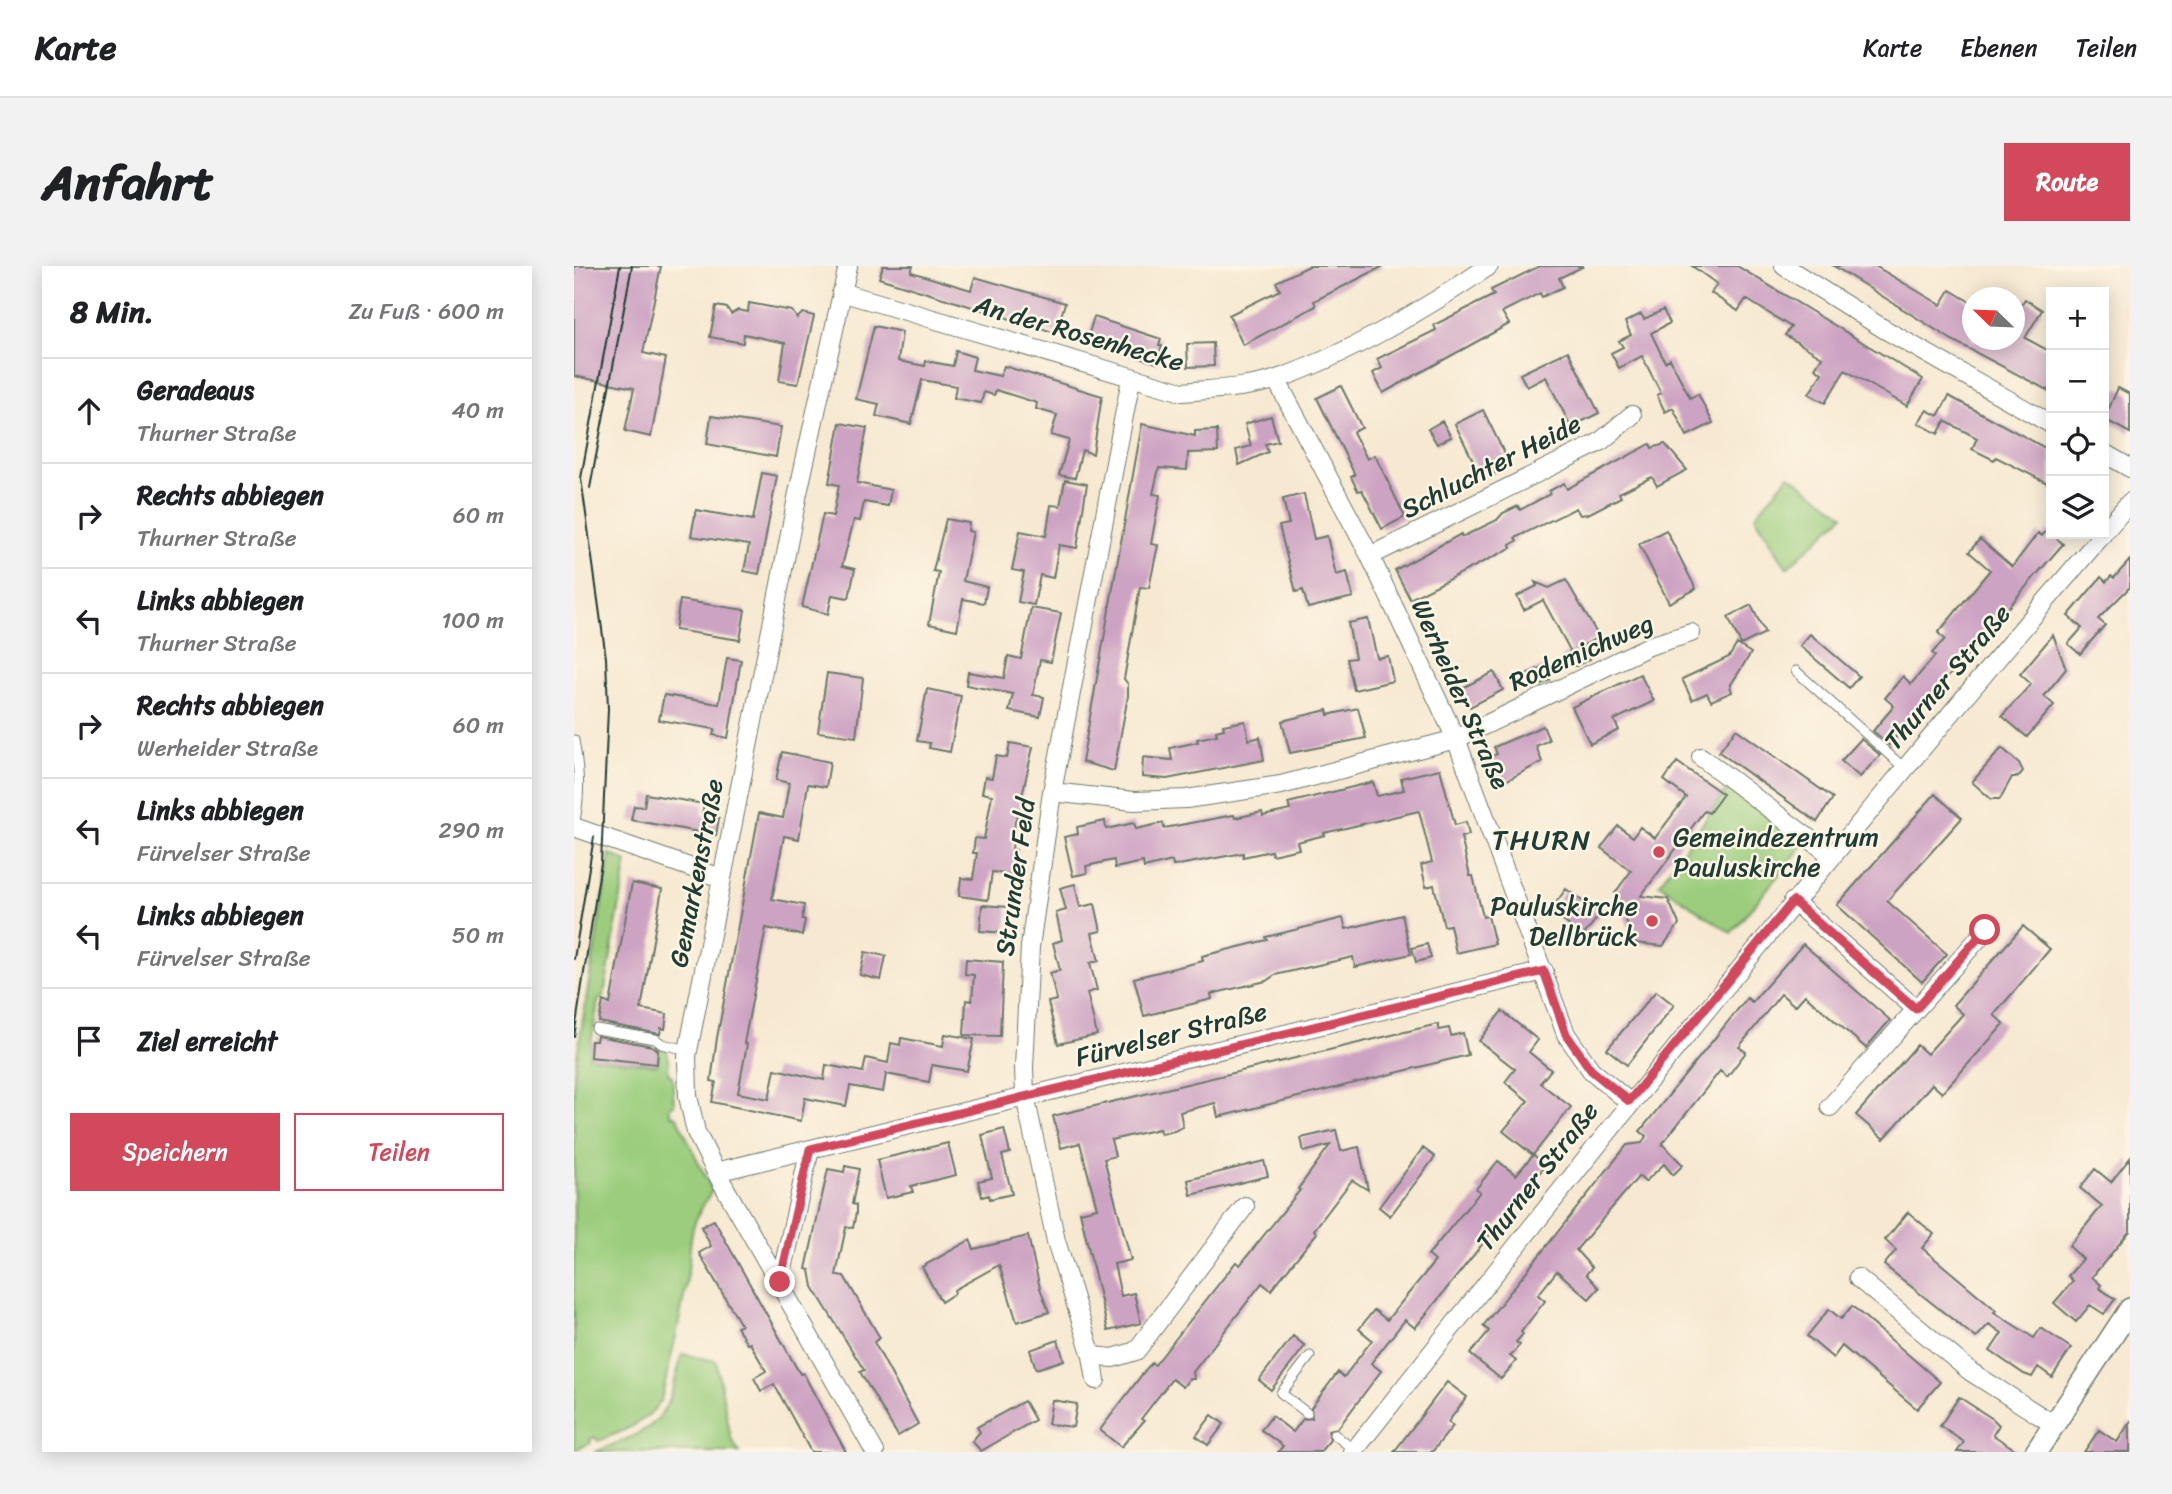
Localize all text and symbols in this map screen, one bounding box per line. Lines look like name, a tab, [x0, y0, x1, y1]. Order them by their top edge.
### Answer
text: Karte	[35, 19, 117, 77]
text: Karte	[1863, 27, 1922, 69]
text: Ebenen	[1960, 27, 2038, 69]
text: Teilen	[2076, 27, 2137, 69]
text: Anfahrt	[42, 139, 214, 226]
button: Route	[2004, 143, 2130, 221]
street label: An der Rosenhecke	[967, 281, 1190, 385]
text: 8 Min.	[70, 285, 154, 339]
north arrow	[1962, 287, 2025, 350]
map controls	[2046, 287, 2109, 539]
button: +	[2046, 287, 2109, 350]
text: Zu Fuß · 600 m	[349, 291, 504, 332]
button: −	[2046, 350, 2109, 413]
text: Geradeaus	[137, 367, 254, 413]
text: 40 m	[451, 390, 504, 431]
icon: ahead	[70, 392, 108, 430]
street label: Schluchter Heide	[1393, 401, 1589, 531]
text: Thurner Straße	[137, 413, 296, 454]
button: locate	[2046, 413, 2109, 476]
text: Rechts abbiegen	[137, 472, 324, 518]
button: layers	[2046, 476, 2109, 539]
text: 60 m	[453, 495, 504, 536]
icon: right	[70, 497, 108, 535]
text: Thurner Straße	[137, 518, 296, 559]
text: Links abbiegen	[137, 577, 304, 623]
street label: Werheider Straße	[1398, 591, 1524, 797]
street label: Thurner Straße	[1871, 593, 2023, 761]
text: 100 m	[441, 600, 504, 641]
street label: Rodemichweg	[1501, 600, 1661, 704]
icon: left	[70, 602, 108, 640]
text: Thurner Straße	[137, 623, 296, 664]
text: Rechts abbiegen	[137, 682, 324, 728]
text: 60 m	[453, 705, 504, 746]
icon: right	[70, 707, 108, 745]
text: Werheider Straße	[137, 728, 318, 769]
street label: Gemarkenstraße	[655, 775, 737, 971]
text: Links abbiegen	[137, 787, 304, 833]
street label: Strunder Feld	[981, 793, 1049, 959]
text: 290 m	[438, 810, 504, 851]
icon: left	[70, 812, 108, 850]
place label: Gemeindezentrum Pauluskirche	[1673, 814, 1879, 890]
district label: THURN	[1492, 815, 1592, 864]
text: Fürvelser Straße	[137, 833, 311, 874]
marker: Gemeindezentrum Pauluskirche	[1651, 844, 1667, 860]
place label: Pauluskirche Dellbrück	[1490, 883, 1638, 959]
text: Links abbiegen	[137, 892, 304, 938]
marker: Pauluskirche Dellbrück	[1644, 913, 1660, 929]
route start	[1969, 914, 2000, 945]
text: 50 m	[452, 915, 504, 956]
icon: left	[70, 917, 108, 955]
text: Fürvelser Straße	[137, 938, 311, 979]
street label: Fürvelser Straße	[1070, 988, 1272, 1080]
text: Ziel erreicht	[137, 1018, 277, 1064]
icon: arrive	[70, 1022, 108, 1060]
street label: Thurner Straße	[1463, 1091, 1611, 1261]
button: Speichern	[70, 1113, 280, 1191]
button: Teilen	[294, 1113, 504, 1191]
route end	[764, 1266, 795, 1297]

